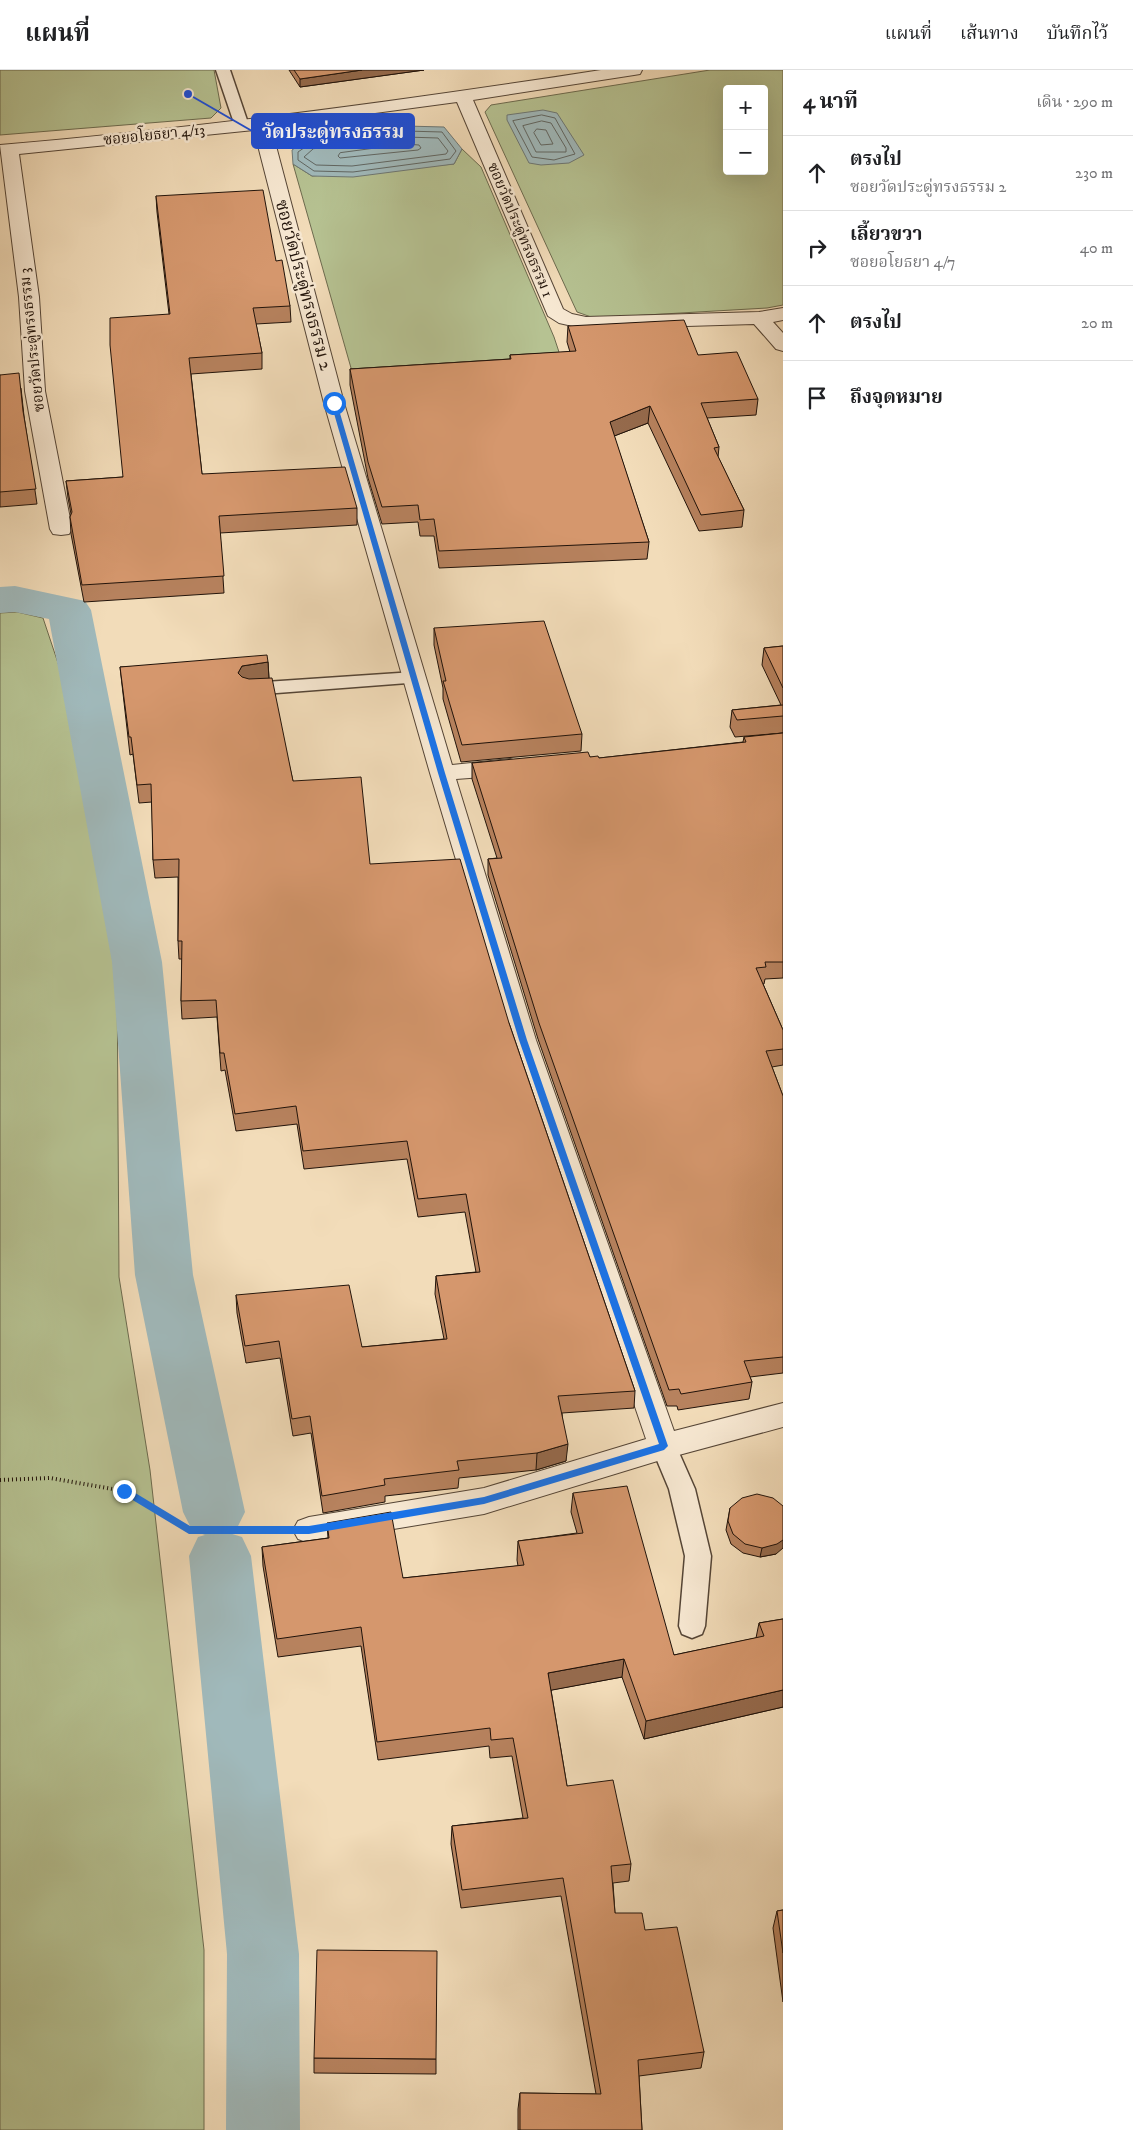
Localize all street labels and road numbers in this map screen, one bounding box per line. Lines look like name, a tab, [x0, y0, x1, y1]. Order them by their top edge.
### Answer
street label: ซอยอโยธยา 4/13	[102, 118, 206, 150]
street label: ซอยวัดประดู่ทรงธรรม 1	[483, 160, 557, 300]
street label: ซอยวัดประดู่ทรงธรรม 2	[270, 197, 336, 373]
street label: ซอยวัดประดู่ทรงธรรม 3	[15, 267, 49, 413]

